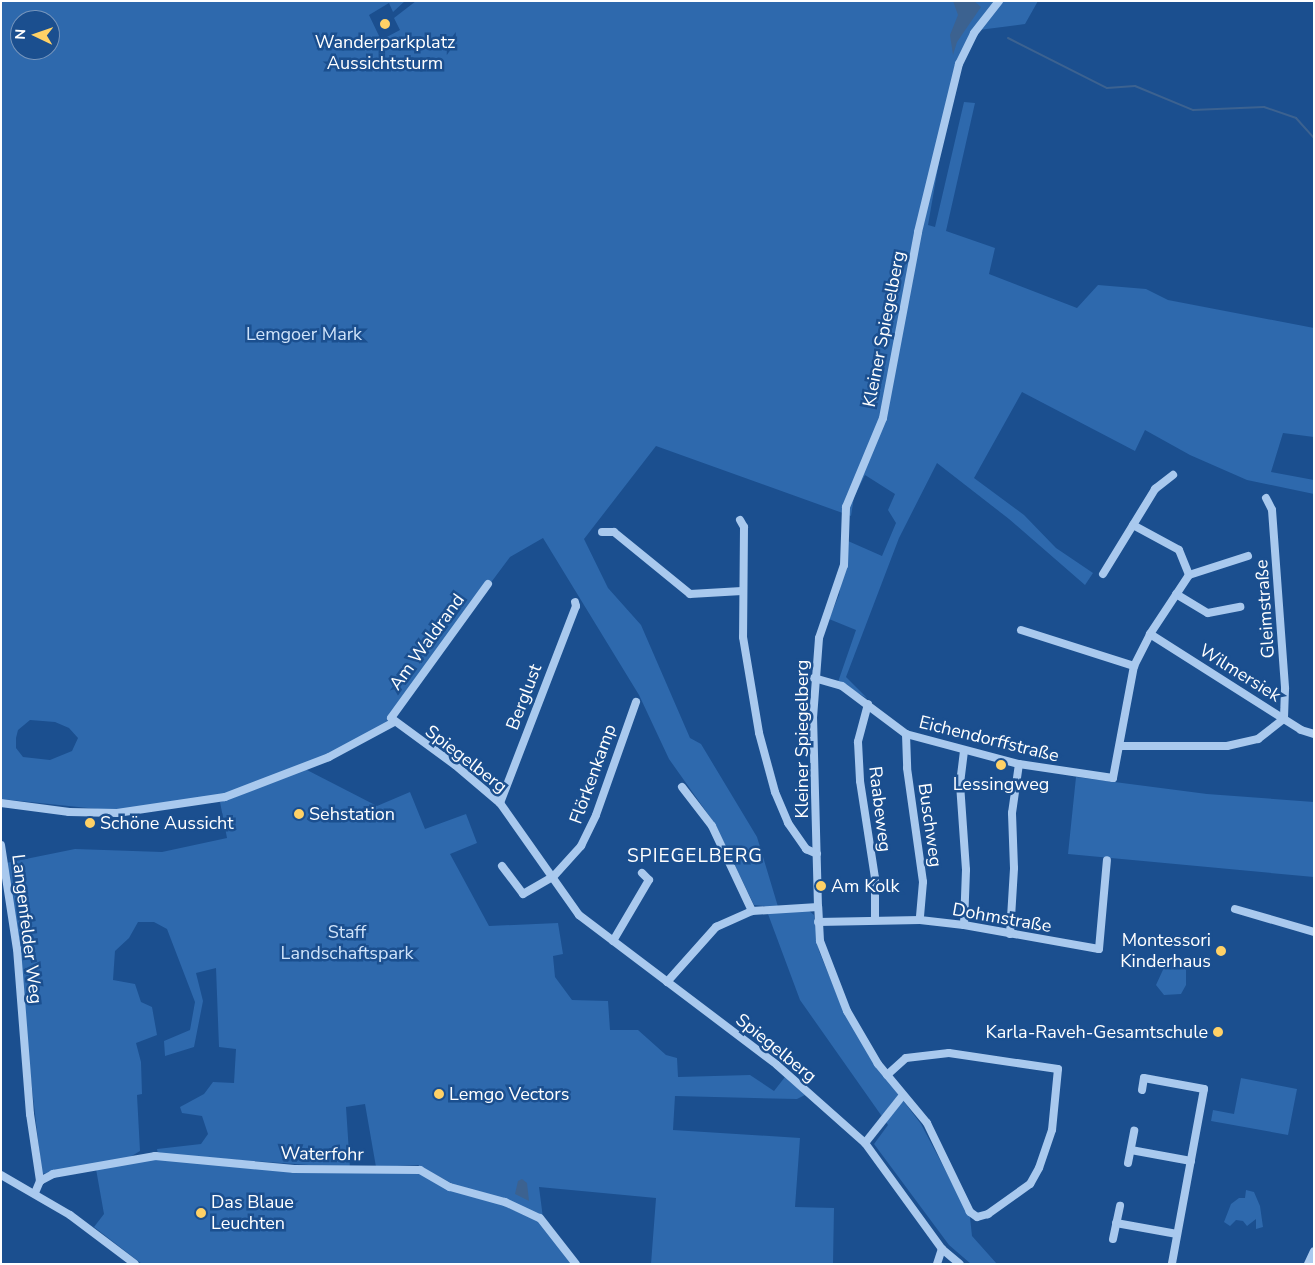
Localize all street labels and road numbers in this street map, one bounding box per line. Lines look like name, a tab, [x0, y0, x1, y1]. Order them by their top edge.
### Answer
street label: Kleiner Spiegelberg	[858, 249, 910, 409]
street label: Gleimstraße	[1251, 559, 1279, 659]
street label: Am Waldrand	[385, 590, 469, 694]
street label: Wilmersiek	[1195, 639, 1285, 707]
street label: Kleiner Spiegelberg	[791, 660, 813, 818]
street label: Berglust	[502, 661, 546, 733]
street label: Eichendorffstraße	[917, 711, 1061, 767]
street label: Spiegelberg	[421, 720, 511, 798]
street label: Flörkenkamp	[565, 721, 621, 827]
street label: Raabeweg	[864, 765, 896, 853]
street label: Buschweg	[913, 782, 947, 868]
street label: Langenfelder Weg	[7, 853, 47, 1005]
street label: Dohmstraße	[951, 899, 1053, 937]
street label: Spiegelberg	[731, 1009, 821, 1087]
street label: Waterfohr	[280, 1142, 364, 1166]

